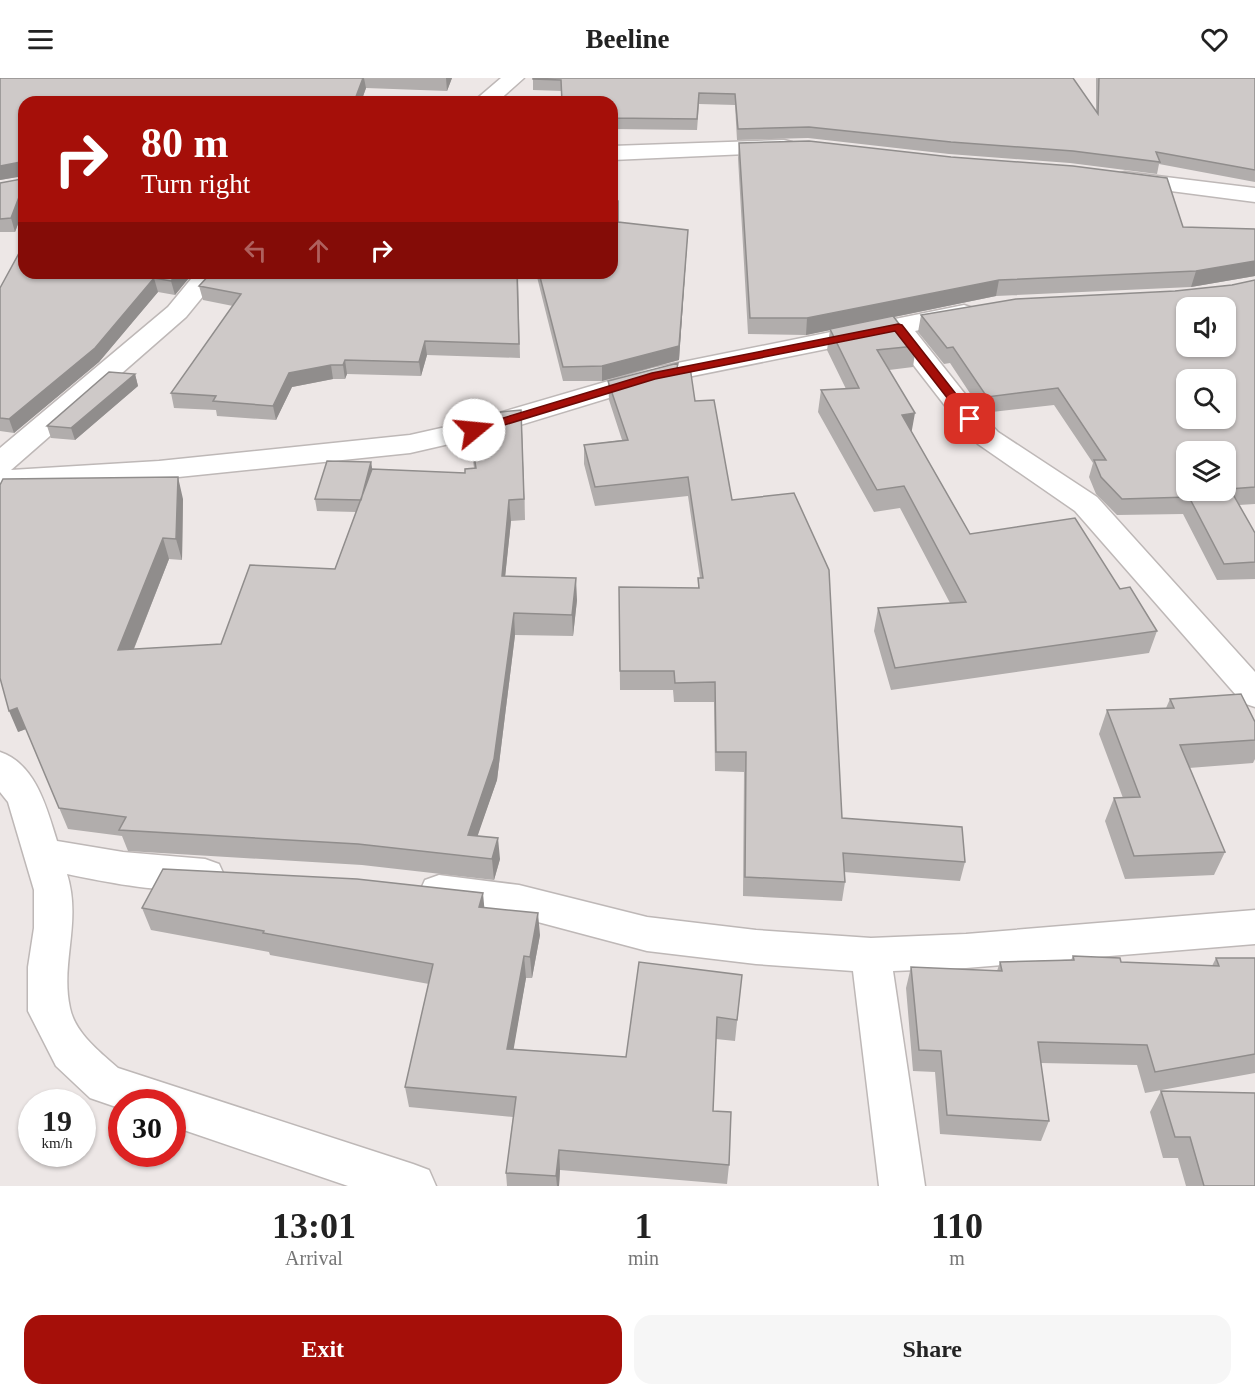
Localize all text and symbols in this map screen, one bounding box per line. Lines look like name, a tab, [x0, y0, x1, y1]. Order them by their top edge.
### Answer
icon: menu	[24, 23, 57, 56]
icon: heart	[1198, 23, 1231, 56]
text: Beeline	[586, 24, 669, 54]
icon: right	[42, 120, 120, 198]
text: 80 m	[141, 120, 229, 166]
text: Turn right	[141, 169, 250, 199]
icon: left	[239, 234, 272, 267]
icon: ahead	[302, 234, 335, 267]
icon: right	[365, 234, 398, 267]
map controls	[1176, 297, 1236, 501]
button: sound	[1176, 297, 1236, 357]
button: search	[1176, 369, 1236, 429]
pin	[944, 393, 995, 444]
position arrow	[442, 398, 506, 462]
icon: arrive	[953, 402, 986, 435]
button: layers	[1176, 441, 1236, 501]
speed limit sign: 30	[108, 1089, 186, 1167]
text: 19	[42, 1104, 72, 1137]
text: km/h	[42, 1135, 72, 1151]
text: 13:01	[272, 1206, 356, 1246]
text: 1	[634, 1206, 652, 1246]
text: 110	[931, 1206, 983, 1246]
text: Arrival	[285, 1247, 343, 1269]
text: min	[628, 1247, 659, 1269]
text: m	[949, 1247, 965, 1269]
button: Exit	[24, 1315, 622, 1384]
button: Share	[634, 1315, 1231, 1384]

